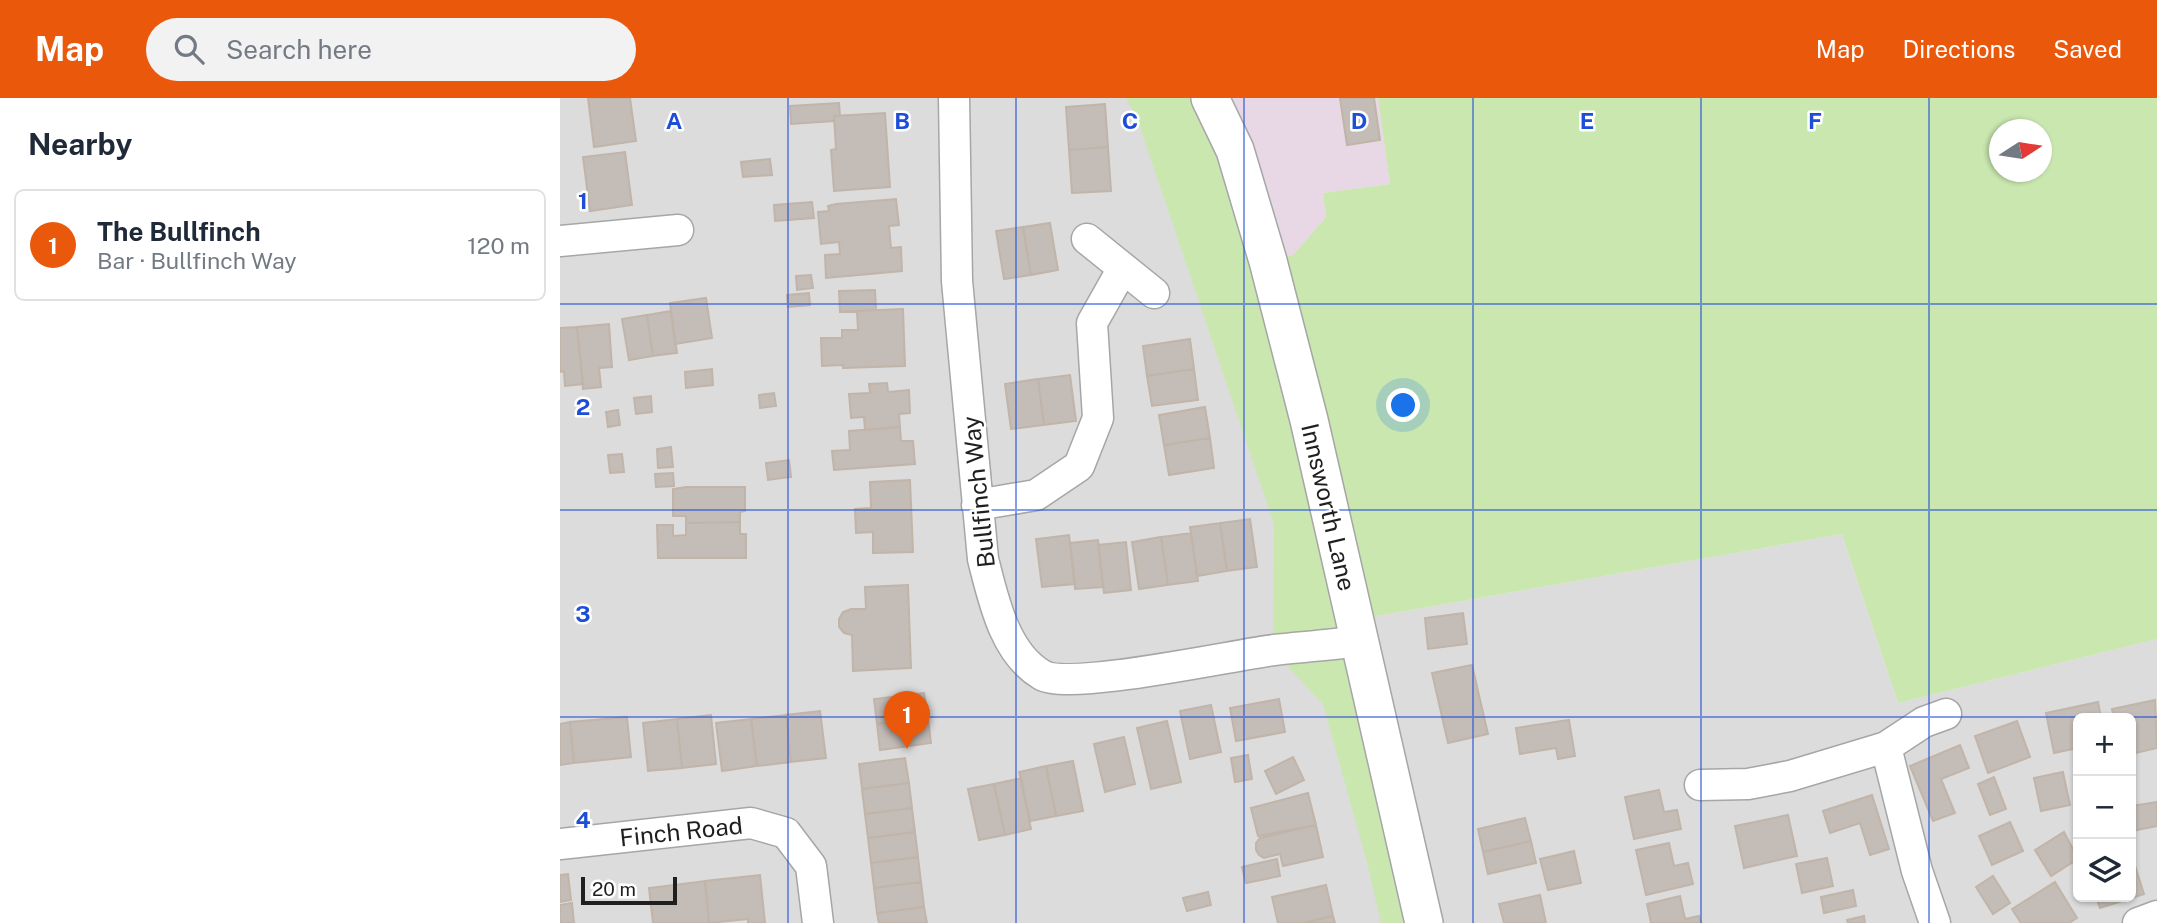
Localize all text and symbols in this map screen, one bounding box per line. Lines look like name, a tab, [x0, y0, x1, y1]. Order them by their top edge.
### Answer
search box	[146, 18, 636, 81]
text: Map	[35, 30, 104, 68]
icon: search	[170, 30, 208, 68]
text: Search here	[226, 34, 372, 65]
text: Map	[1816, 35, 1865, 63]
text: Directions	[1903, 35, 2015, 63]
text: Saved	[2053, 35, 2122, 63]
text: A	[666, 107, 683, 134]
text: B	[894, 107, 910, 134]
text: C	[1122, 107, 1138, 134]
text: D	[1351, 107, 1367, 134]
text: E	[1580, 107, 1594, 134]
text: F	[1808, 107, 1822, 134]
north arrow	[1989, 119, 2052, 182]
text: Nearby	[28, 126, 132, 162]
text: 1	[578, 187, 588, 214]
text: The Bullfinch	[97, 216, 261, 247]
text: 1	[48, 232, 58, 259]
text: 120 m	[467, 232, 530, 259]
text: Bar · Bullfinch Way	[97, 247, 297, 274]
your location	[1386, 388, 1420, 422]
text: 2	[576, 393, 590, 420]
street label: Bullfinch Way	[956, 415, 1000, 569]
street label: Innsworth Lane	[1296, 421, 1362, 593]
text: 3	[575, 600, 591, 627]
pin: 1	[884, 691, 930, 749]
map controls	[2073, 713, 2136, 902]
button: +	[2073, 713, 2136, 776]
button: −	[2073, 776, 2136, 839]
text: 4	[575, 806, 591, 833]
street label: Finch Road	[618, 811, 744, 851]
button: layers	[2073, 839, 2136, 902]
scale bar	[581, 874, 677, 906]
text: 20 m	[592, 878, 636, 900]

